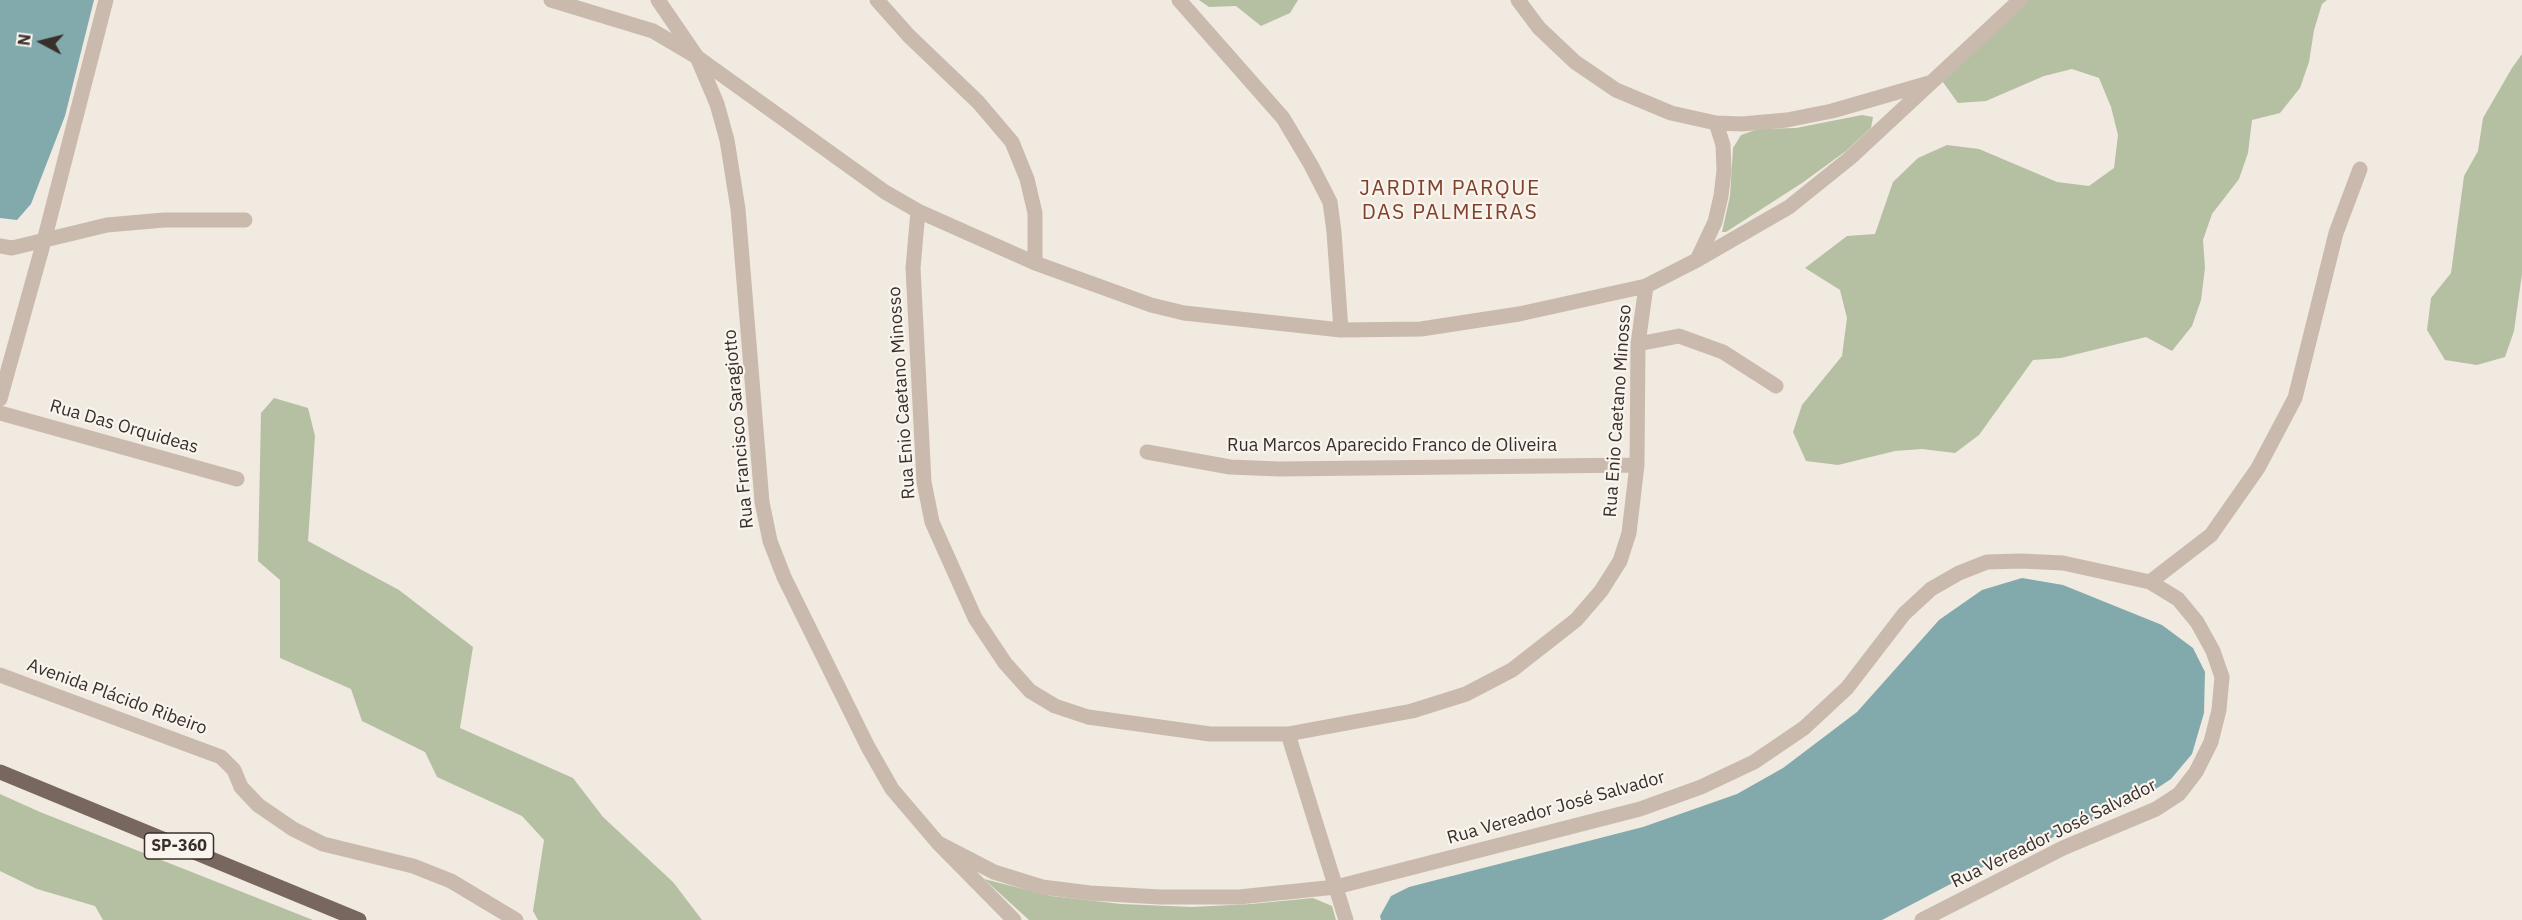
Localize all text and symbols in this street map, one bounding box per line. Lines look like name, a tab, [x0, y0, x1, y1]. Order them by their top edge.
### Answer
north arrow	[12, 12, 72, 72]
text: N	[14, 33, 35, 47]
district label: JARDIM PARQUE DAS PALMEIRAS	[1359, 176, 1541, 226]
street label: Rua Enio Caetano Minosso	[884, 286, 920, 500]
street label: Rua Enio Caetano Minosso	[1600, 304, 1636, 518]
street label: Rua Francisco Saragiotto	[720, 328, 758, 530]
street label: Rua Das Orquideas	[47, 395, 201, 459]
street label: Rua Marcos Aparecido Franco de Oliveira	[1227, 435, 1557, 457]
street label: Avenida Plácido Ribeiro	[24, 654, 210, 740]
street label: Rua Vereador José Salvador	[1445, 767, 1667, 849]
street label: Rua Vereador José Salvador	[1948, 775, 2160, 893]
road number: SP-360	[144, 833, 213, 859]

